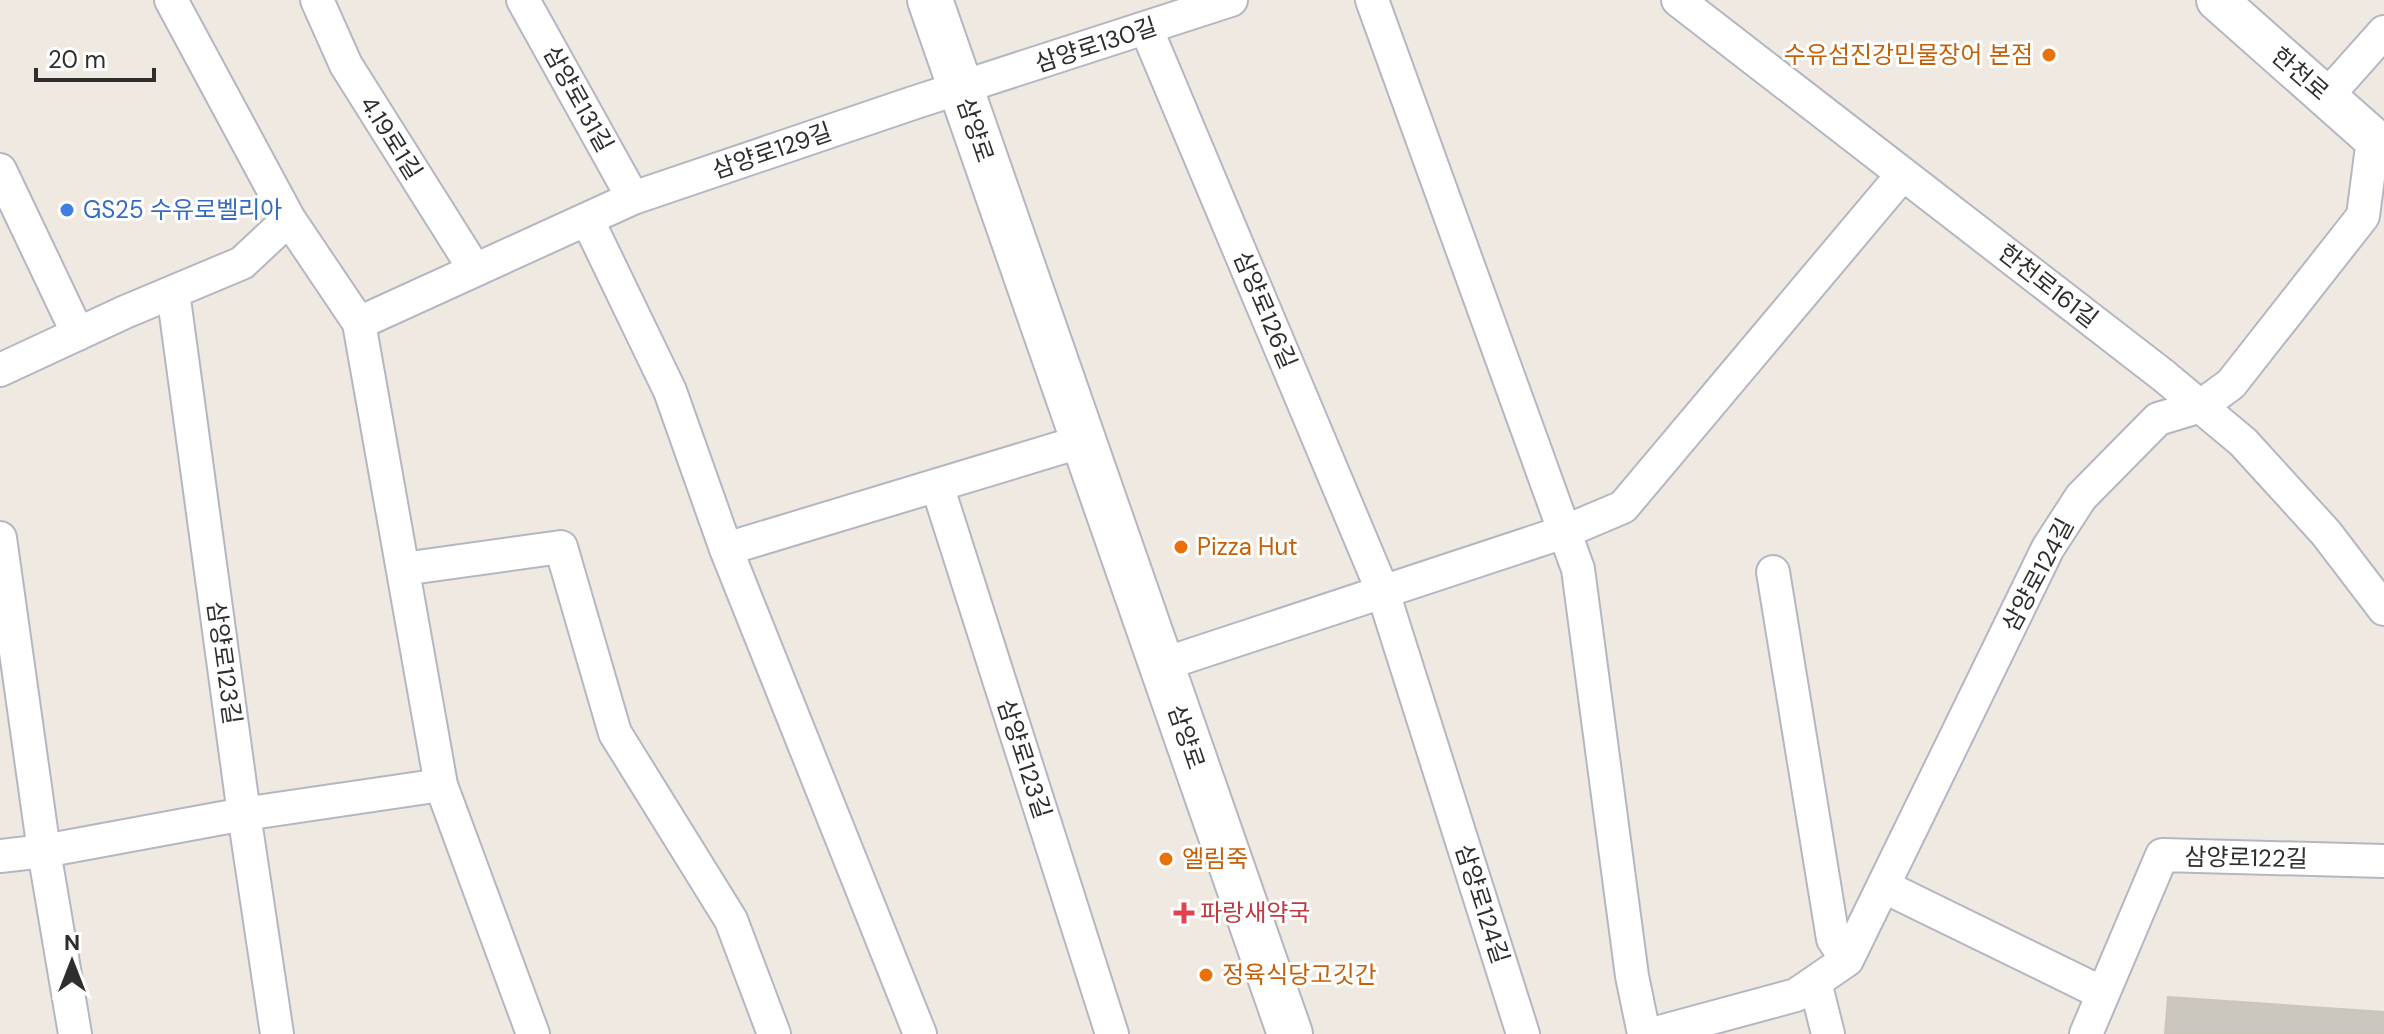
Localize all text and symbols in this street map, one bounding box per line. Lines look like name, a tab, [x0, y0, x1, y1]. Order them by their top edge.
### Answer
street label: 삼양로130길	[1031, 10, 1161, 79]
scale bar	[36, 32, 154, 82]
place label: 수유섬진강민물장어 본점	[1784, 39, 2033, 70]
street label: 삼양로131길	[537, 40, 620, 157]
street label: 한천로	[2265, 40, 2335, 107]
text: 20 m	[48, 44, 106, 75]
marker: 수유섬진강민물장어 본점	[2040, 46, 2058, 64]
street label: 4.19로1길	[354, 90, 429, 185]
street label: 삼양로	[950, 93, 1001, 166]
street label: 삼양로129길	[708, 116, 836, 185]
place label: GS25 수유로벨리아	[83, 194, 282, 225]
marker: GS25 수유로벨리아	[58, 201, 76, 219]
street label: 한천로161길	[1992, 237, 2104, 334]
street label: 삼양로126길	[1227, 246, 1304, 373]
street label: 삼양로124길	[1995, 513, 2080, 637]
place label: Pizza Hut	[1197, 531, 1298, 562]
marker: Pizza Hut	[1172, 538, 1190, 556]
street label: 삼양로123길	[201, 599, 248, 726]
street label: 삼양로123길	[991, 695, 1058, 823]
street label: 삼양로	[1161, 700, 1212, 773]
street label: 삼양로124길	[1449, 840, 1516, 968]
street label: 삼양로122길	[2184, 841, 2308, 874]
place label: 엘림죽	[1182, 843, 1248, 874]
marker: 엘림죽	[1157, 850, 1175, 868]
place label: 파랑새약국	[1200, 897, 1310, 928]
marker: 파랑새약국	[1175, 904, 1193, 922]
north arrow	[32, 922, 112, 1002]
text: N	[64, 928, 80, 957]
place label: 정육식당고깃간	[1222, 959, 1377, 990]
marker: 정육식당고깃간	[1197, 966, 1215, 984]

